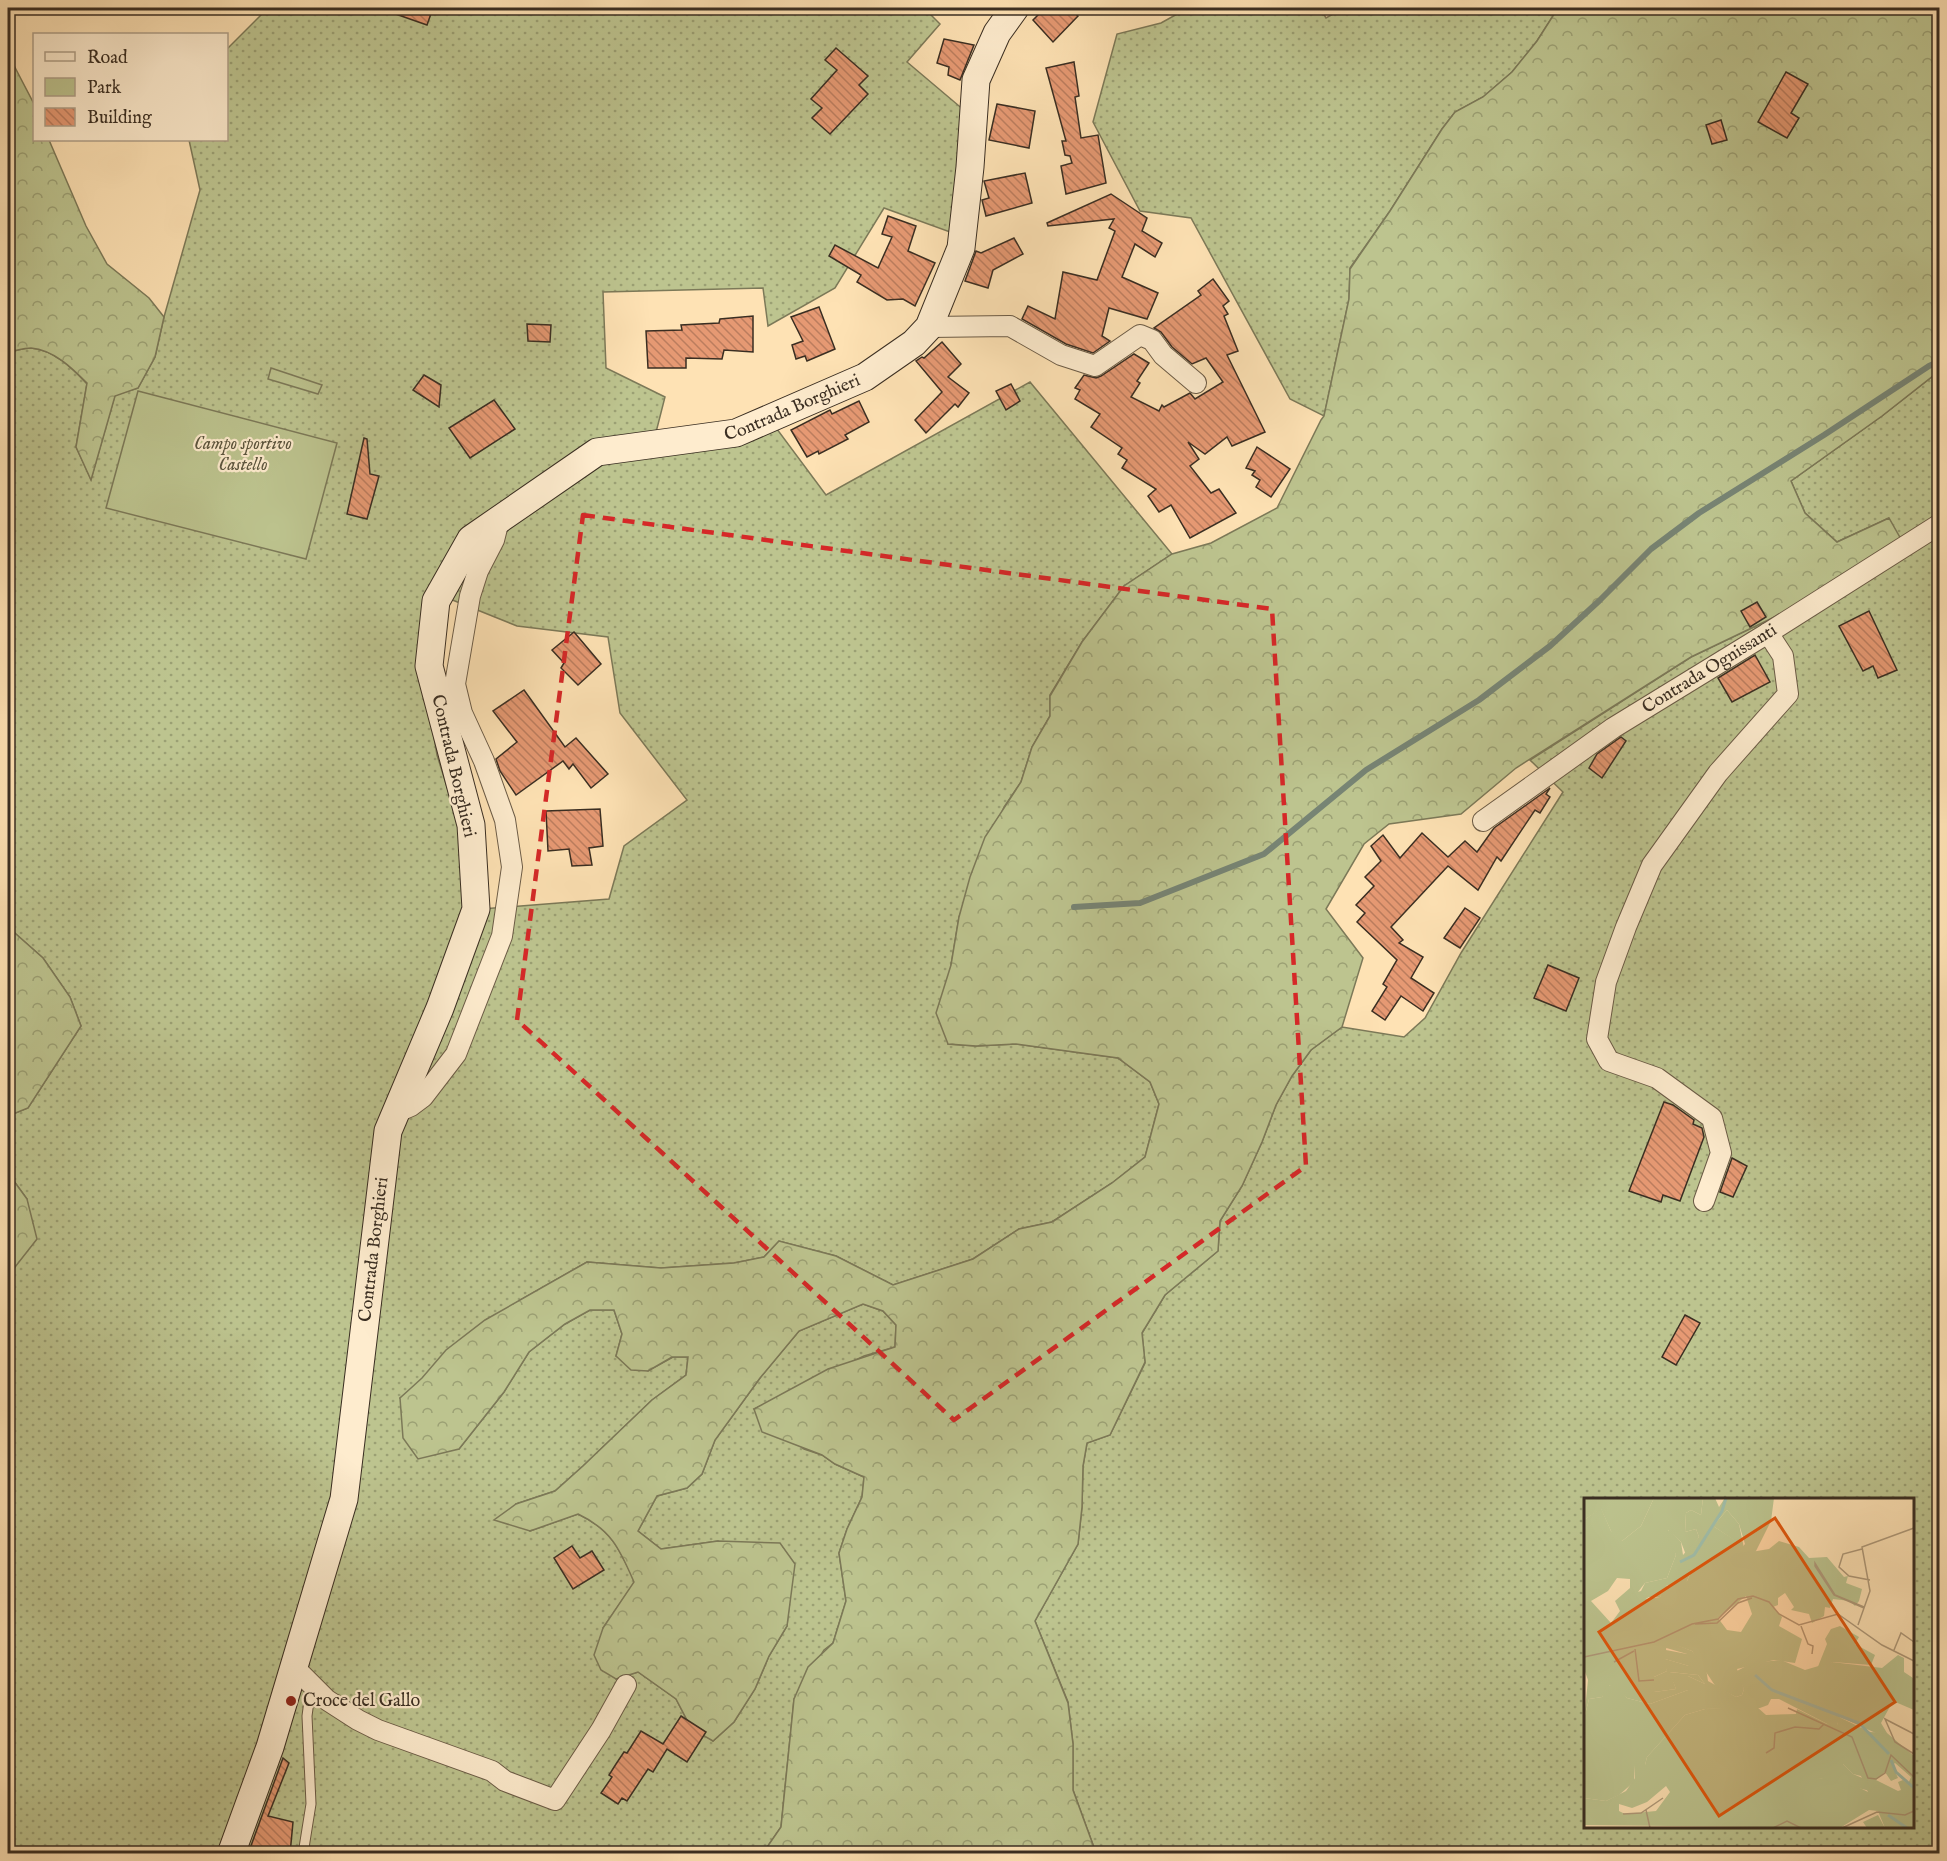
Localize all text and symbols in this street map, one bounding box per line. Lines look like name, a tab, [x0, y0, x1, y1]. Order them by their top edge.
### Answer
legend	[33, 33, 228, 141]
text: Road	[87, 47, 128, 70]
text: Park	[87, 77, 122, 100]
text: Building	[87, 107, 152, 130]
street label: Contrada Borghieri	[723, 369, 864, 446]
park label: Campo sportivo Castello	[194, 433, 292, 477]
street label: Contrada Ognissanti	[1638, 619, 1781, 719]
street label: Contrada Borghieri	[425, 692, 481, 840]
street label: Contrada Borghieri	[354, 1175, 394, 1323]
inset map	[1584, 1498, 1914, 1828]
place label: Croce del Gallo	[303, 1690, 421, 1713]
marker: Croce del Gallo	[284, 1694, 298, 1708]

